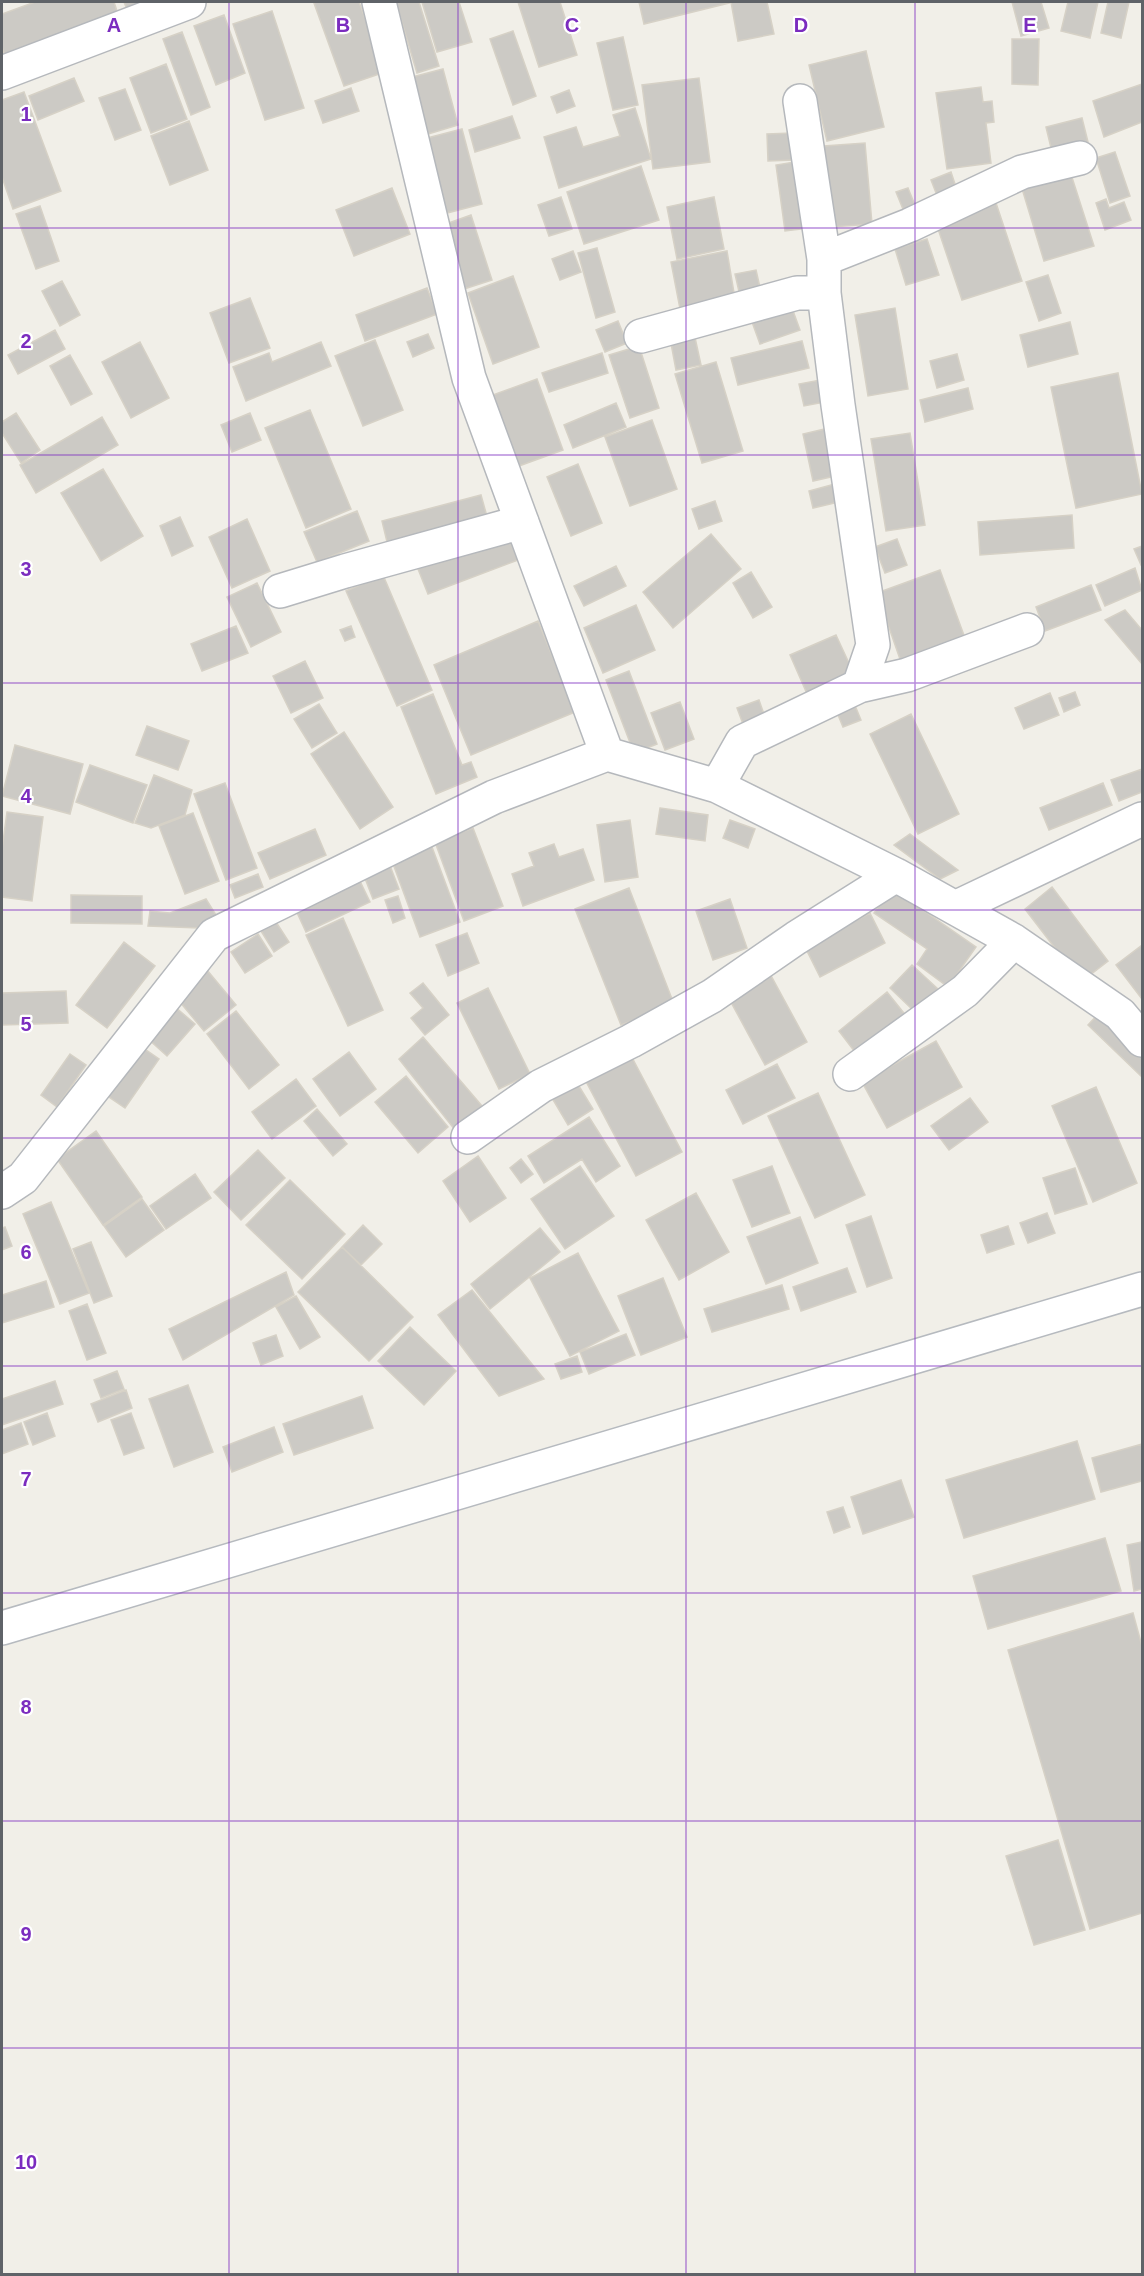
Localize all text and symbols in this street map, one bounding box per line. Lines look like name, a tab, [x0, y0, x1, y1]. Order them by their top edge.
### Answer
text: A	[107, 14, 121, 36]
text: B	[336, 14, 350, 36]
text: C	[565, 14, 579, 36]
text: D	[794, 14, 808, 36]
text: E	[1023, 14, 1037, 36]
text: 1	[20, 103, 32, 125]
text: 2	[20, 330, 32, 352]
text: 3	[20, 558, 32, 580]
text: 4	[20, 785, 32, 807]
text: 5	[20, 1013, 32, 1035]
text: 6	[20, 1241, 32, 1263]
text: 7	[20, 1468, 32, 1490]
text: 8	[20, 1696, 32, 1718]
text: 9	[20, 1923, 32, 1945]
text: 10	[15, 2151, 37, 2173]

